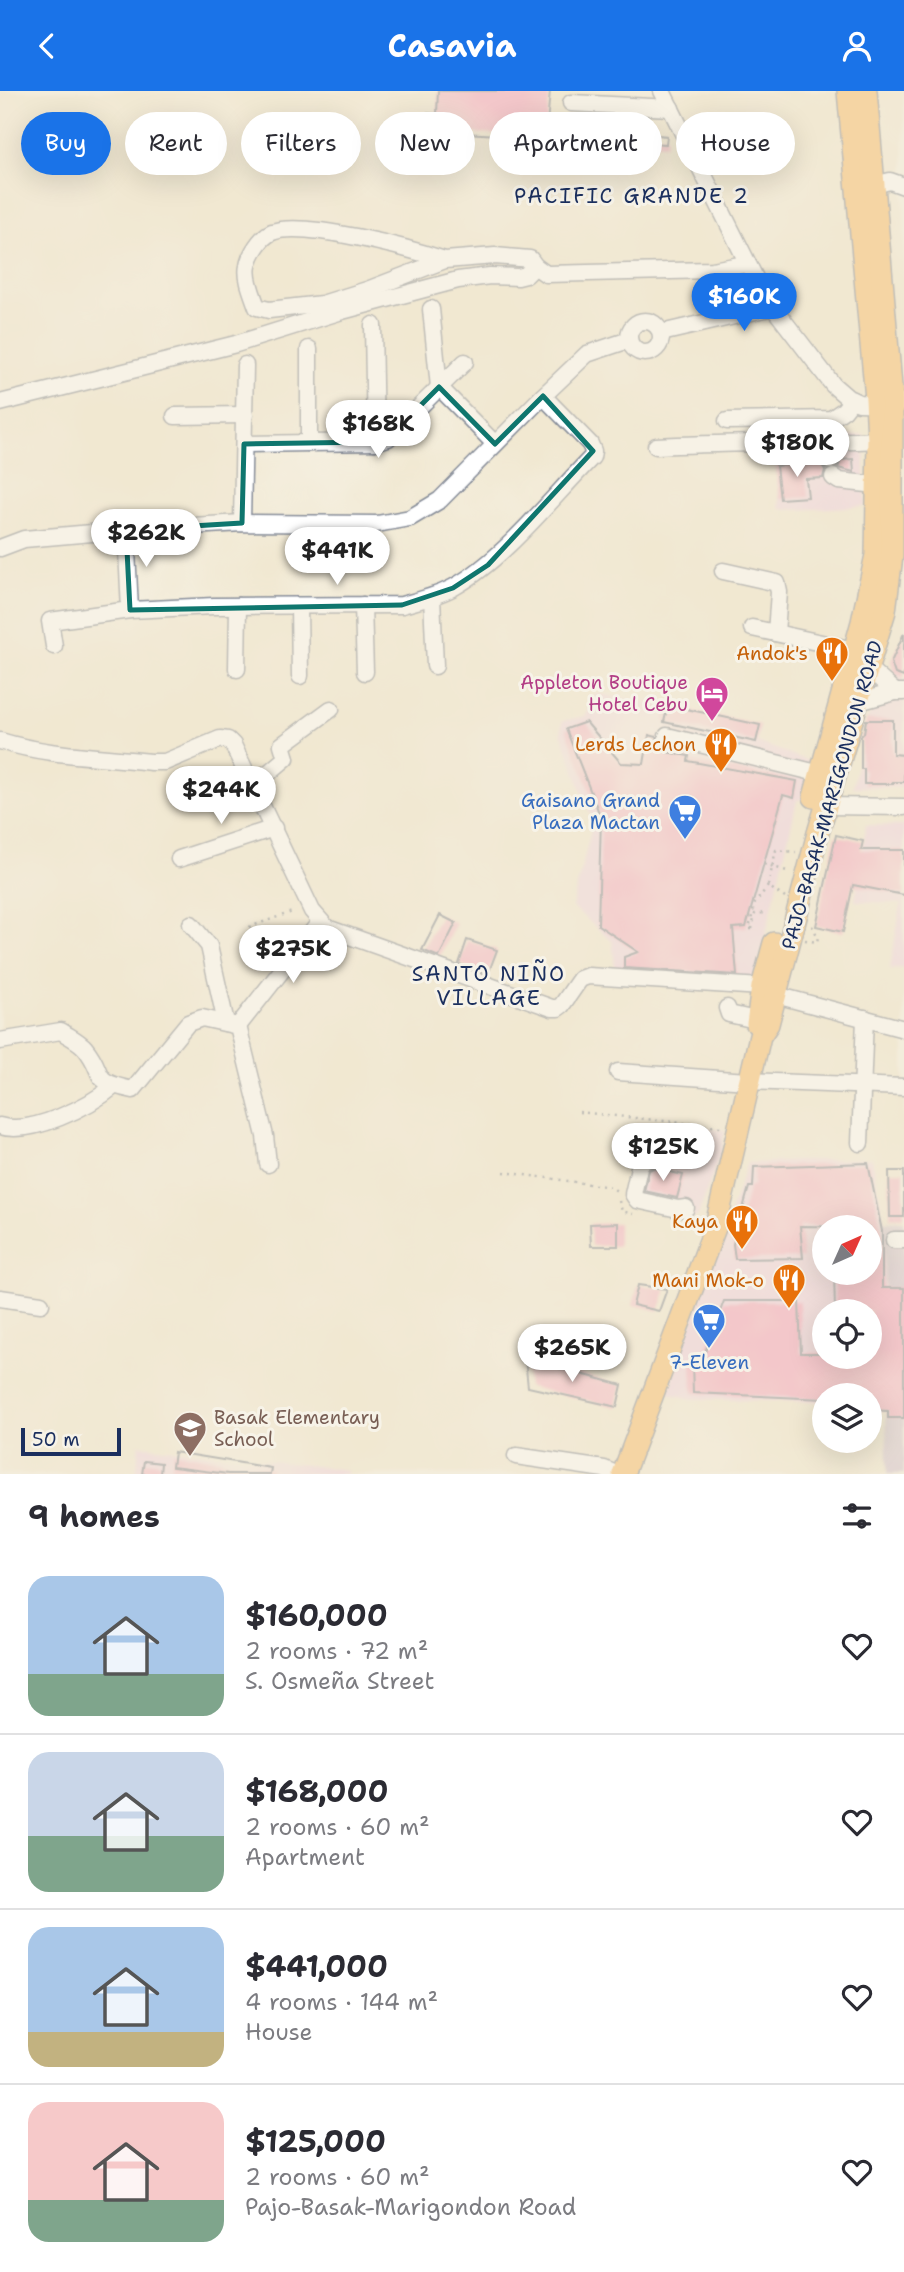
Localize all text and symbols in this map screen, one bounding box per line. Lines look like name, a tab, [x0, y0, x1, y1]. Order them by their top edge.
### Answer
text: Casavia	[387, 24, 517, 67]
icon: back	[28, 27, 66, 65]
icon: person	[838, 27, 876, 65]
chip: Buy	[21, 112, 111, 175]
chip: Rent	[125, 112, 227, 175]
chip: Filters	[241, 112, 361, 175]
chip: New	[375, 112, 475, 175]
chip: Apartment	[489, 112, 662, 175]
chip: House	[676, 112, 795, 175]
district label: PACIFIC GRANDE 2	[514, 182, 750, 210]
pin: $160K	[695, 273, 793, 333]
text: $160K	[708, 281, 780, 311]
pin: $168K	[329, 401, 427, 460]
text: $168K	[342, 408, 414, 438]
pin: $180K	[748, 419, 846, 479]
text: $180K	[760, 427, 834, 457]
pin: $262K	[97, 510, 195, 569]
text: $262K	[107, 517, 185, 547]
pin: $441K	[288, 527, 386, 587]
text: $441K	[301, 535, 373, 565]
restaurant icon: Andok's	[813, 634, 851, 683]
street label: PAJO-BASAK-MARIGONDON ROAD	[776, 638, 888, 952]
place label: Andok's	[736, 641, 808, 666]
place label: Appleton Boutique Hotel Cebu	[520, 670, 688, 717]
hotel icon: Appleton Boutique Hotel Cebu	[693, 674, 731, 723]
restaurant icon: Lerds Lechon	[702, 725, 740, 774]
place label: Lerds Lechon	[575, 732, 696, 757]
pin: $244K	[172, 767, 270, 826]
text: $244K	[182, 774, 260, 804]
place label: Gaisano Grand Plaza Mactan	[521, 788, 660, 835]
supermarket icon: Gaisano Grand Plaza Mactan	[666, 792, 704, 841]
pin: $275K	[244, 925, 342, 985]
text: $275K	[255, 933, 331, 963]
district label: SANTO NIÑO VILLAGE	[412, 959, 566, 1012]
pin: $125K	[614, 1123, 712, 1183]
text: $125K	[628, 1131, 698, 1161]
restaurant icon: Kaya	[723, 1202, 761, 1251]
place label: Kaya	[672, 1209, 718, 1234]
north arrow	[812, 1215, 882, 1285]
map controls	[812, 1215, 882, 1453]
restaurant icon: Mani Mok-o	[770, 1261, 808, 1310]
place label: Mani Mok-o	[652, 1268, 764, 1293]
button: locate	[812, 1299, 882, 1369]
supermarket icon: 7-Eleven	[690, 1301, 728, 1350]
pin: $265K	[523, 1325, 621, 1384]
text: $265K	[534, 1332, 610, 1362]
place label: 7-Eleven	[669, 1350, 749, 1375]
button: layers	[812, 1383, 882, 1453]
place label: Basak Elementary School	[214, 1405, 380, 1452]
school or university icon: Basak Elementary School	[171, 1409, 209, 1458]
scale bar	[21, 1425, 121, 1457]
text: 50 m	[32, 1427, 80, 1452]
text: 9 homes	[28, 1496, 160, 1537]
icon: filters	[838, 1497, 876, 1535]
text: $160,000	[245, 1595, 388, 1636]
icon: home	[84, 1604, 168, 1688]
icon: heart	[838, 1627, 876, 1665]
text: 2 rooms · 72 m²	[245, 1636, 428, 1666]
text: S. Osmeña Street	[245, 1666, 435, 1696]
text: $168,000	[245, 1771, 389, 1812]
icon: home	[84, 1780, 168, 1864]
icon: heart	[838, 1803, 876, 1841]
text: 2 rooms · 60 m²	[245, 1812, 430, 1842]
text: Apartment	[245, 1842, 365, 1872]
text: $441,000	[245, 1946, 388, 1987]
icon: home	[84, 1955, 168, 2039]
icon: heart	[838, 1978, 876, 2016]
text: 4 rooms · 144 m²	[245, 1987, 438, 2017]
text: House	[245, 2017, 313, 2047]
text: $125,000	[245, 2121, 386, 2162]
icon: home	[84, 2130, 168, 2214]
icon: heart	[838, 2153, 876, 2191]
text: 2 rooms · 60 m²	[245, 2162, 430, 2192]
text: Pajo-Basak-Marigondon Road	[245, 2192, 576, 2222]

